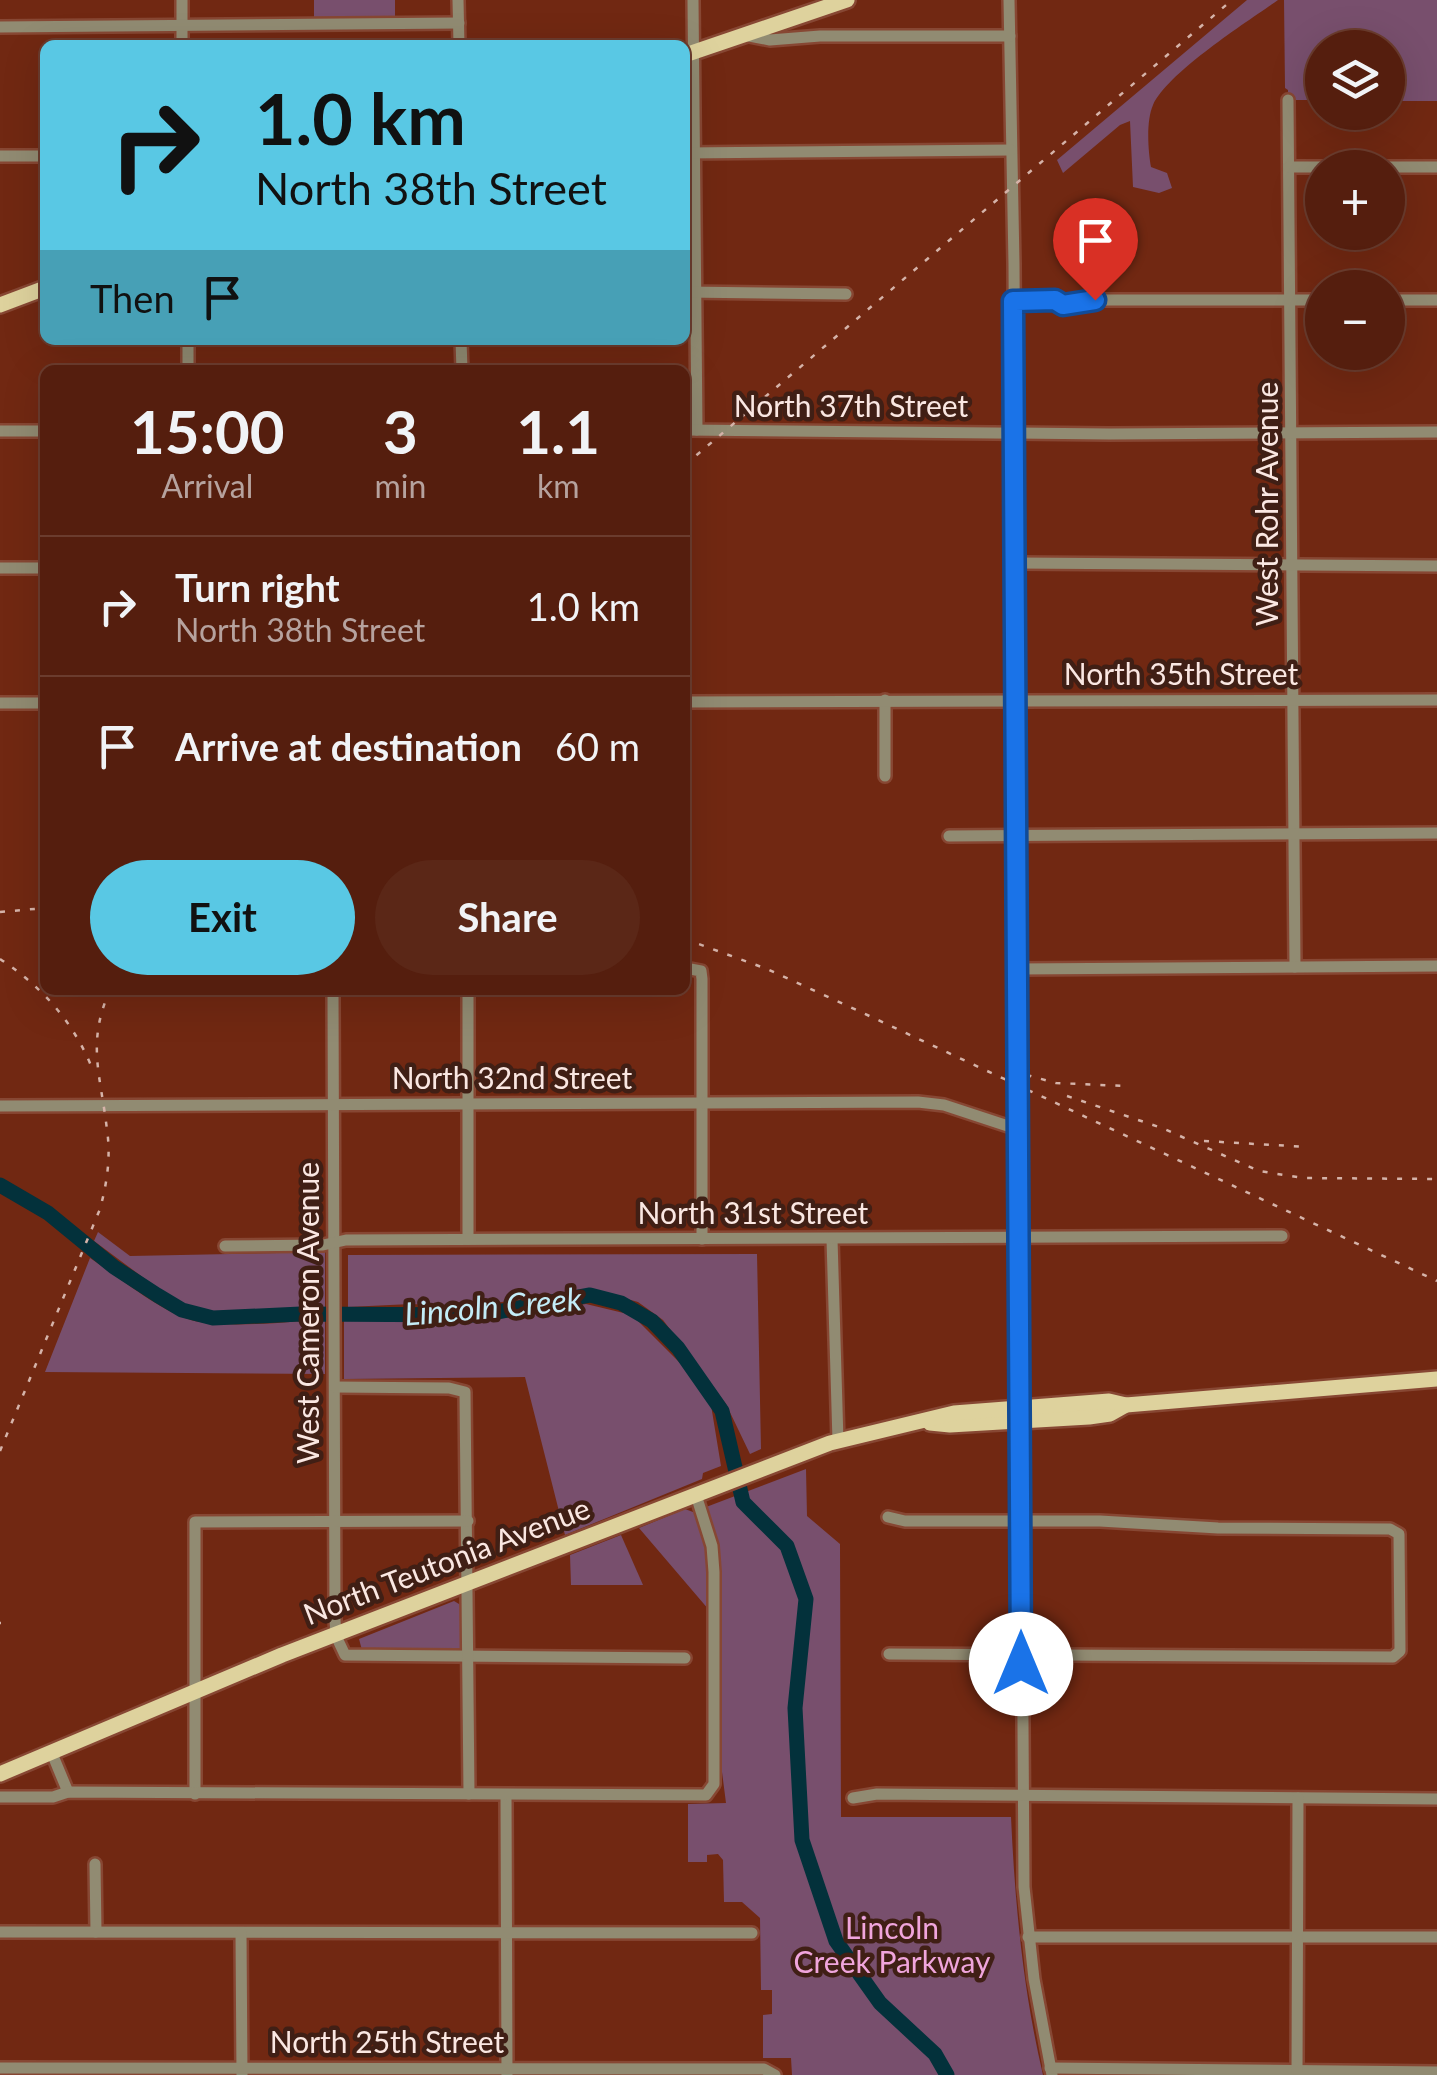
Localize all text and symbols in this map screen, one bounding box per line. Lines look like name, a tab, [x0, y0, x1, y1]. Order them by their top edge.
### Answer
map controls	[1305, 30, 1405, 370]
button: layers	[1305, 30, 1405, 130]
text: 1.0 km	[255, 76, 466, 160]
icon: right	[90, 80, 220, 210]
button: +	[1305, 150, 1405, 250]
text: North 38th Street	[255, 161, 607, 215]
pin	[1053, 198, 1138, 301]
icon: arrive	[1068, 213, 1123, 268]
icon: arrive	[195, 270, 250, 325]
button: −	[1305, 270, 1405, 370]
text: Then	[90, 275, 175, 321]
street label: West Rohr Avenue	[1248, 382, 1284, 626]
street label: North 37th Street	[734, 387, 968, 423]
text: 15:00	[130, 395, 285, 467]
text: 3	[383, 395, 418, 467]
text: 1.1	[516, 395, 600, 467]
text: Arrival	[161, 466, 253, 505]
text: min	[374, 466, 426, 505]
text: km	[537, 466, 579, 505]
text: Turn right	[175, 564, 340, 610]
icon: right	[90, 579, 145, 634]
text: 1.0 km	[527, 583, 640, 629]
text: North 38th Street	[175, 610, 425, 649]
street label: North 35th Street	[1064, 655, 1298, 691]
icon: arrive	[90, 719, 145, 774]
text: Arrive at destination	[175, 723, 522, 769]
text: 60 m	[555, 723, 640, 769]
button: Exit	[90, 860, 355, 975]
button: Share	[375, 860, 640, 975]
street label: North 32nd Street	[392, 1059, 633, 1095]
street label: West Cameron Avenue	[289, 1162, 325, 1464]
street label: North 31st Street	[638, 1194, 869, 1230]
water label: Lincoln Creek	[403, 1278, 584, 1333]
street label: North Teutonia Avenue	[298, 1489, 595, 1631]
position arrow	[969, 1612, 1073, 1716]
park label: Lincoln Creek Parkway	[794, 1909, 991, 1979]
street label: North 25th Street	[270, 2023, 504, 2059]

